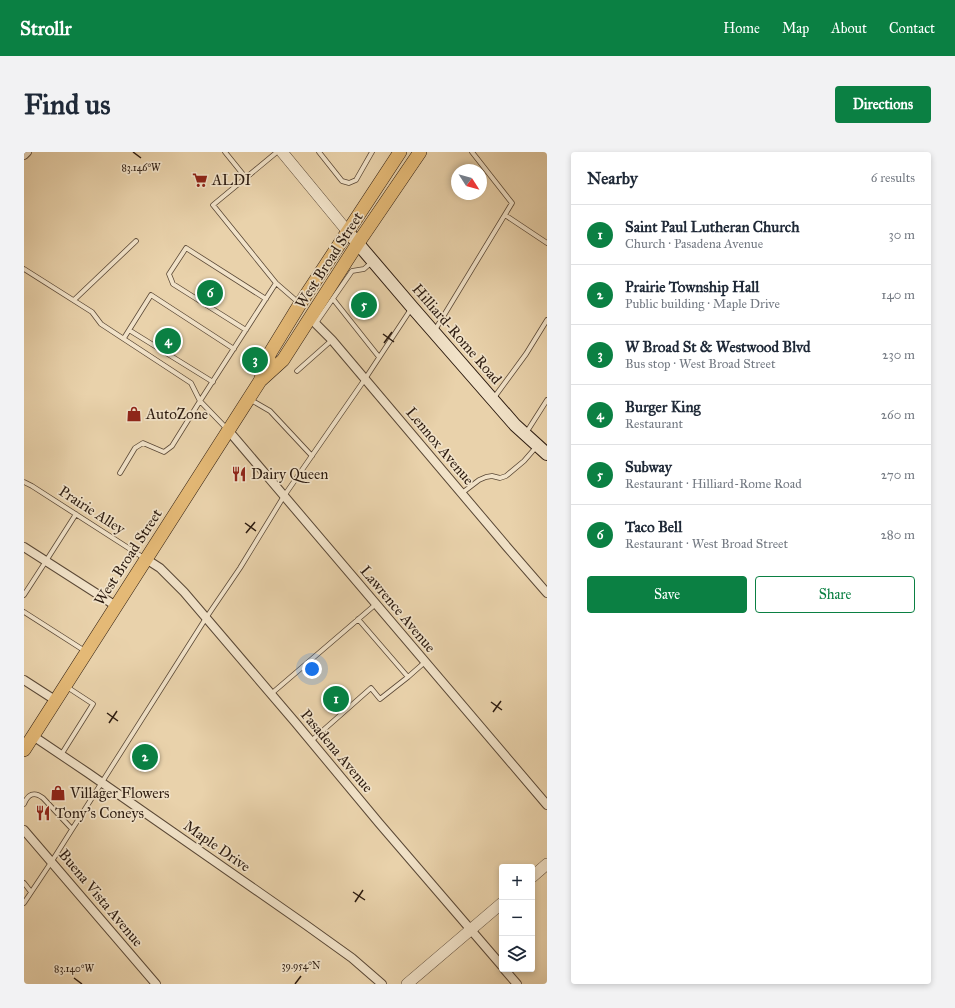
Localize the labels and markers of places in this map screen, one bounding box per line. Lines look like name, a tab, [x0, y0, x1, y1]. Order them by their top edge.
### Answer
supermarket icon: ALDI	[191, 171, 209, 189]
place label: ALDI	[211, 171, 251, 189]
pin: 6	[197, 278, 223, 308]
pin: 5	[351, 290, 377, 320]
pin: 4	[155, 326, 181, 356]
pin: 3	[242, 345, 268, 375]
shop icon: AutoZone	[125, 405, 143, 423]
place label: AutoZone	[145, 405, 208, 423]
restaurant icon: Dairy Queen	[230, 465, 248, 483]
place label: Dairy Queen	[251, 465, 328, 483]
pin: 1	[323, 684, 349, 714]
pin: 2	[132, 742, 158, 772]
shop icon: Villager Flowers	[49, 784, 67, 802]
place label: Villager Flowers	[69, 784, 170, 802]
restaurant icon: Tony's Coneys	[34, 804, 52, 822]
place label: Tony's Coneys	[55, 804, 144, 822]

